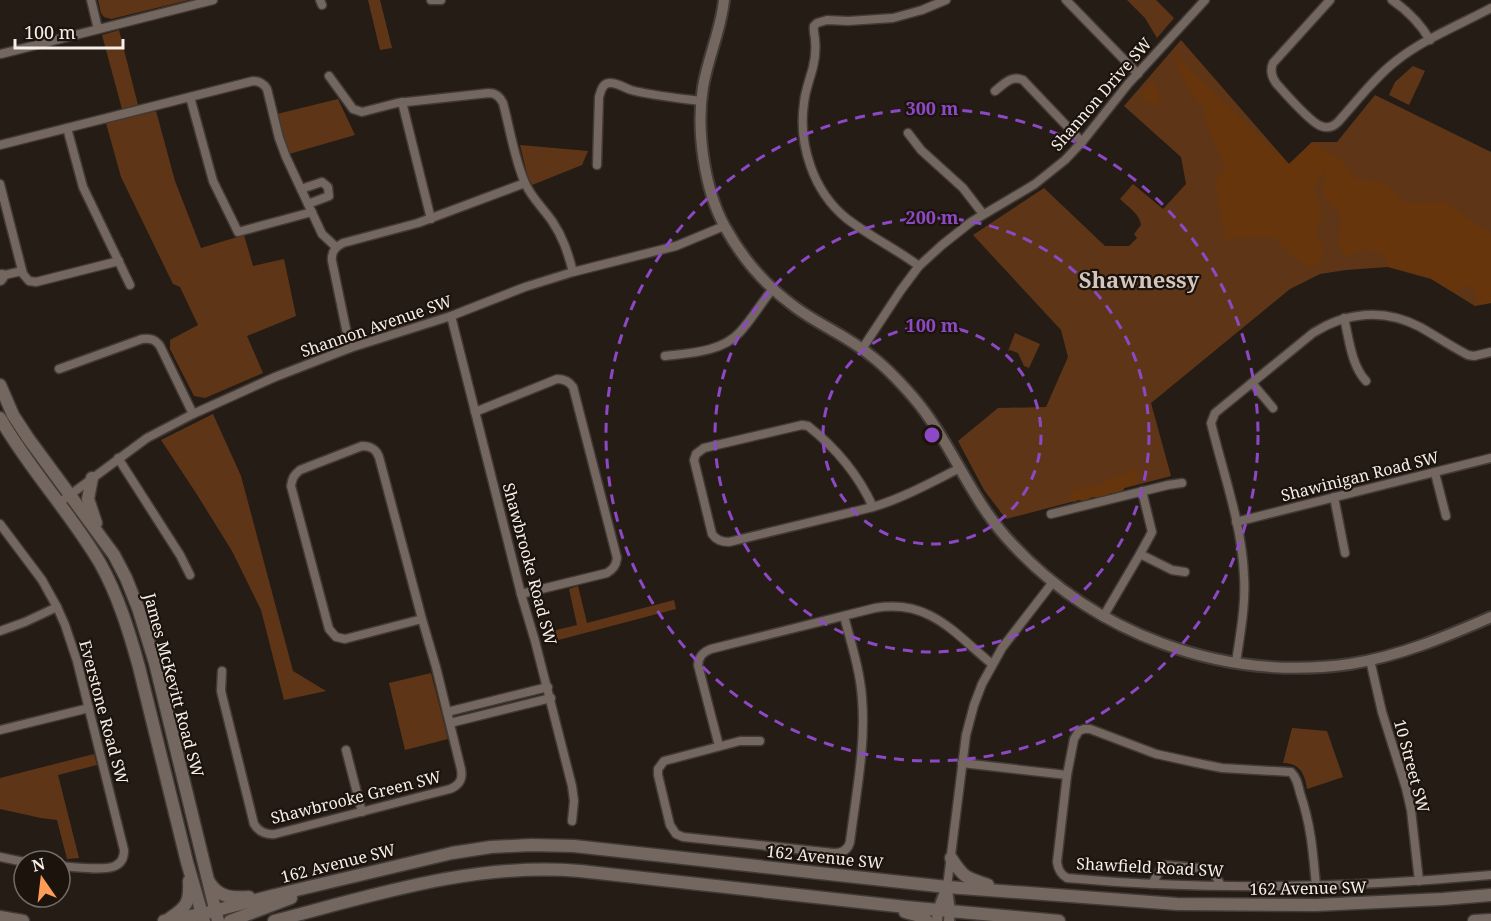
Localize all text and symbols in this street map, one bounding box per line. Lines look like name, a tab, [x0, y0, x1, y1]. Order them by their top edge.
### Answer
scale bar	[15, 12, 123, 50]
text: 100 m	[24, 20, 76, 44]
street label: Shannon Drive SW	[1046, 32, 1157, 155]
text: 300 m	[906, 96, 959, 120]
text: 200 m	[906, 205, 959, 229]
district label: Shawnessy	[1079, 264, 1200, 294]
street label: Shannon Avenue SW	[297, 290, 455, 362]
text: 100 m	[906, 313, 959, 337]
centre of rings	[922, 425, 942, 445]
street label: Shawinigan Road SW	[1279, 446, 1442, 506]
street label: Shawbrooke Road SW	[498, 480, 562, 648]
street label: James McKevitt Road SW	[139, 590, 209, 780]
street label: Everstone Road SW	[74, 638, 134, 787]
street label: 10 Street SW	[1389, 717, 1435, 815]
street label: Shawbrooke Green SW	[268, 765, 444, 829]
street label: 162 Avenue SW	[278, 838, 398, 888]
street label: 162 Avenue SW	[765, 840, 885, 874]
north arrow	[12, 849, 72, 909]
text: N	[30, 852, 48, 877]
street label: Shawfield Road SW	[1076, 852, 1225, 882]
street label: 162 Avenue SW	[1249, 876, 1367, 900]

